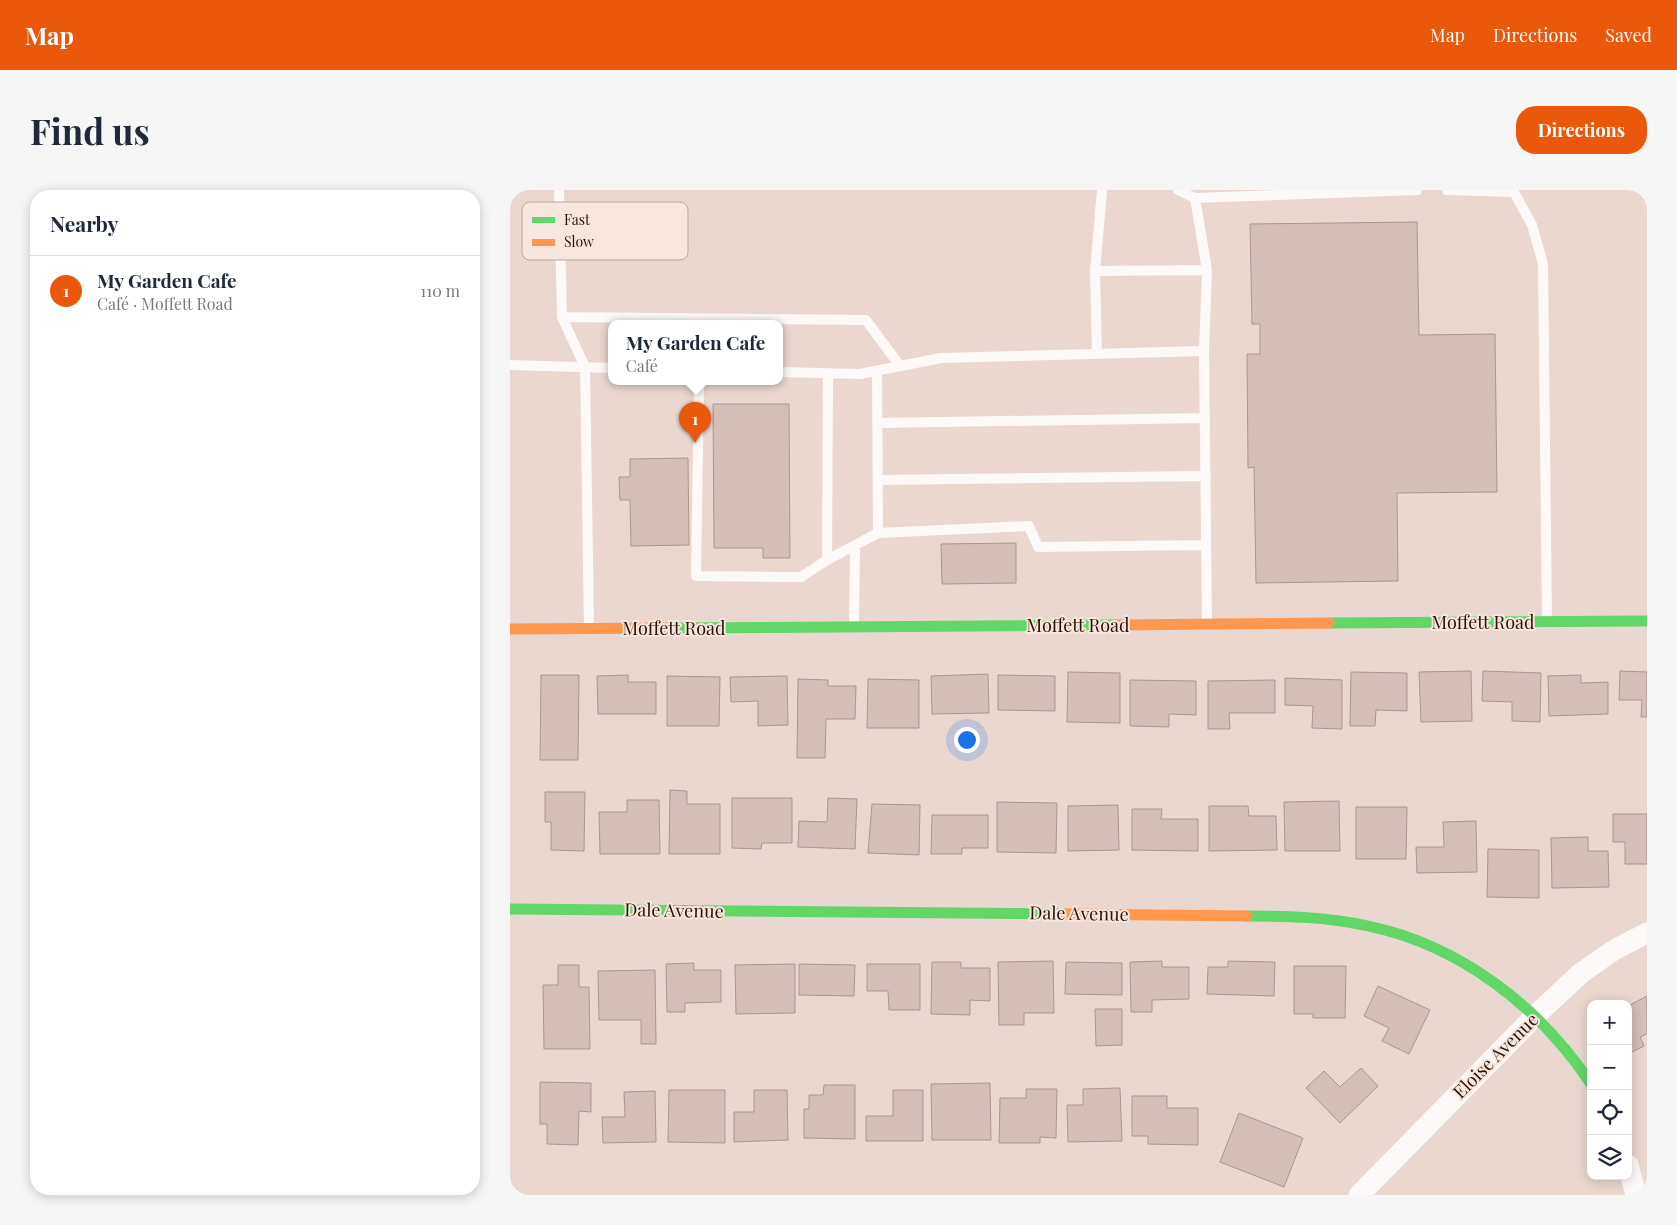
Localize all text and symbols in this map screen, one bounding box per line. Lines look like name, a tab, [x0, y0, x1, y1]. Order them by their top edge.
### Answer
text: Map	[25, 19, 74, 51]
text: Map	[1430, 23, 1465, 47]
text: Directions	[1493, 23, 1577, 47]
text: Saved	[1605, 23, 1652, 47]
button: Directions	[1516, 106, 1647, 154]
text: Find us	[30, 107, 150, 154]
legend	[522, 202, 688, 260]
text: Nearby	[50, 209, 119, 237]
text: Fast	[564, 210, 591, 229]
text: Slow	[564, 232, 594, 251]
text: My Garden Cafe	[97, 267, 237, 293]
text: 1	[63, 280, 69, 301]
text: 110 m	[420, 280, 460, 301]
text: Café · Moffett Road	[97, 293, 233, 314]
popup	[608, 320, 783, 385]
text: My Garden Cafe	[626, 329, 765, 355]
text: Café	[626, 355, 658, 376]
pin: 1	[679, 402, 711, 443]
street label: Moffett Road	[1432, 610, 1535, 634]
street label: Moffett Road	[1027, 613, 1130, 637]
street label: Moffett Road	[623, 616, 726, 640]
your location	[954, 727, 980, 753]
street label: Dale Avenue	[624, 897, 724, 923]
street label: Dale Avenue	[1029, 900, 1129, 926]
map controls	[1587, 1000, 1632, 1180]
button: +	[1587, 1000, 1632, 1045]
street label: Eloise Avenue	[1447, 1007, 1543, 1103]
button: −	[1587, 1045, 1632, 1090]
button: locate	[1587, 1090, 1632, 1135]
button: layers	[1587, 1135, 1632, 1180]

